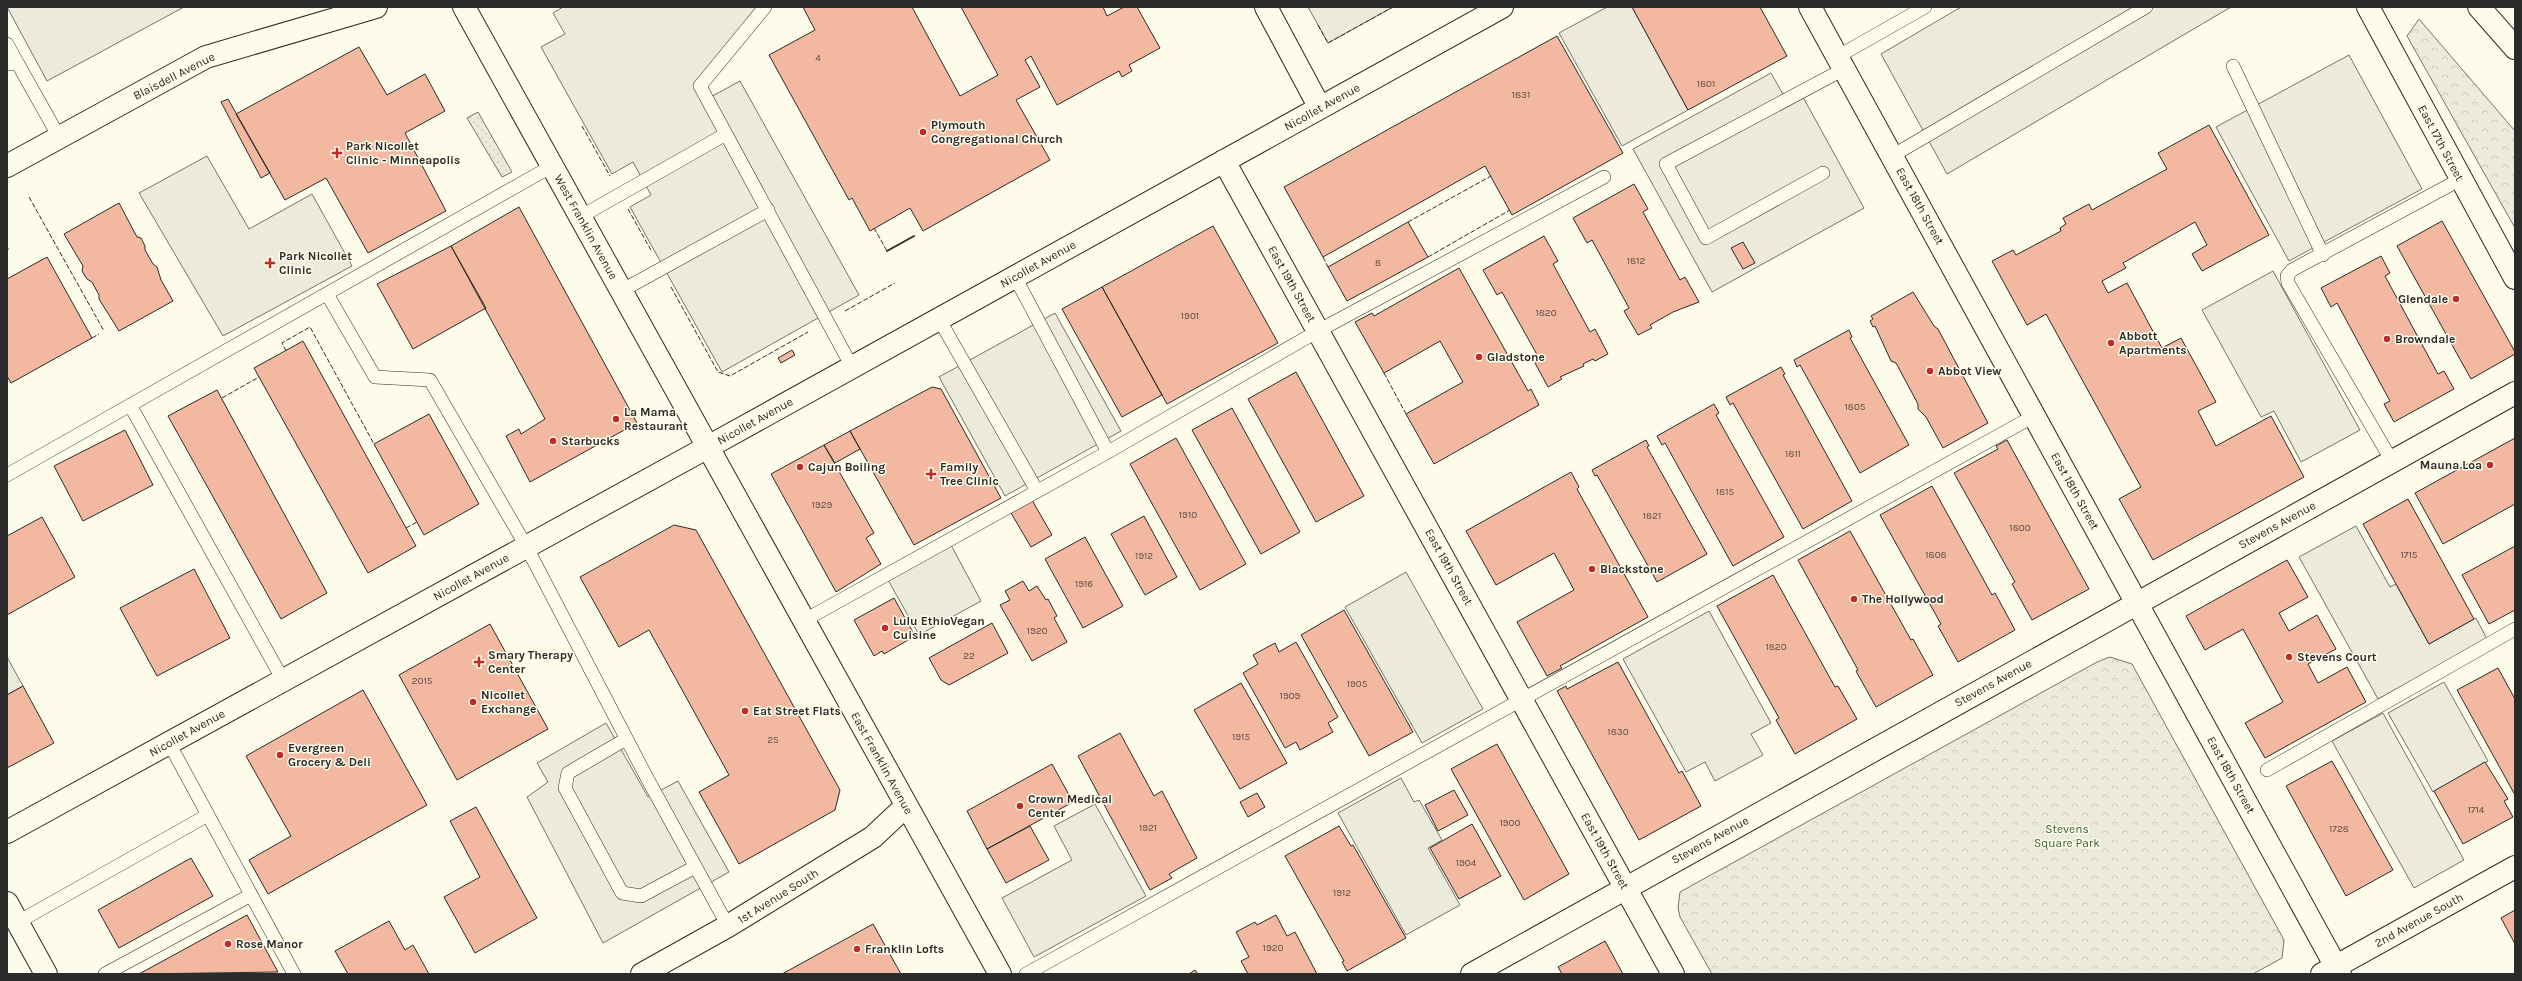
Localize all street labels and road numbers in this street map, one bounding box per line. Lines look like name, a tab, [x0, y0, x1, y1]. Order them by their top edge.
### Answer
street label: Blaisdell Avenue	[131, 49, 217, 103]
street label: Nicollet Avenue	[1282, 80, 1362, 134]
street label: East 17th Street	[2415, 103, 2467, 184]
street label: East 18th Street	[1893, 165, 1947, 247]
street label: West Franklin Avenue	[551, 172, 621, 282]
street label: Nicollet Avenue	[998, 237, 1078, 291]
street label: East 19th Street	[1265, 243, 1319, 325]
street label: Nicollet Avenue	[715, 394, 795, 448]
street label: East 18th Street	[2048, 450, 2102, 532]
street label: Stevens Avenue	[2236, 498, 2318, 552]
street label: East 19th Street	[1422, 526, 1476, 608]
street label: Nicollet Avenue	[431, 550, 511, 604]
street label: Stevens Avenue	[1952, 656, 2034, 710]
street label: Nicollet Avenue	[147, 706, 227, 760]
street label: East Franklin Avenue	[848, 709, 916, 817]
street label: East 18th Street	[2204, 734, 2258, 816]
street label: East 19th Street	[1578, 810, 1632, 892]
street label: Stevens Avenue	[1669, 813, 1751, 867]
street label: 1st Avenue South	[735, 865, 821, 927]
street label: 2nd Avenue South	[2372, 890, 2466, 950]

